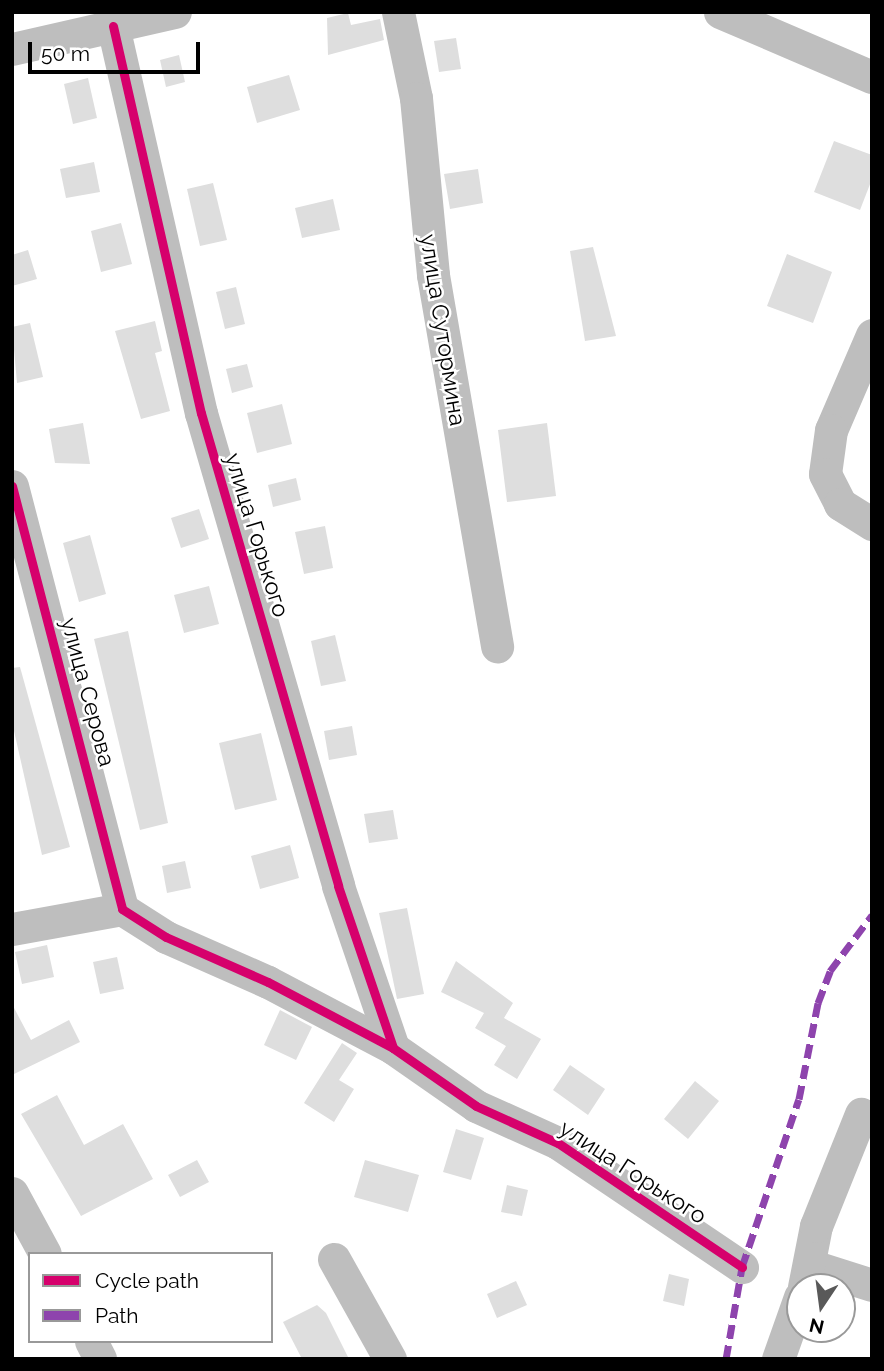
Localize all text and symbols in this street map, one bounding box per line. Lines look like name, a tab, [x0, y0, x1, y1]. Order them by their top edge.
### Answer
scale bar	[32, 28, 203, 72]
text: 50 m	[41, 41, 90, 66]
street label: улица Сутормина	[414, 232, 472, 428]
street label: улица Горького	[219, 450, 295, 620]
street label: улица Серова	[55, 615, 121, 769]
street label: улица Горького	[554, 1114, 712, 1230]
legend	[28, 1252, 273, 1343]
text: Cycle path	[95, 1268, 199, 1293]
north arrow	[786, 1273, 856, 1343]
text: Path	[95, 1303, 139, 1328]
text: N	[807, 1314, 826, 1339]

